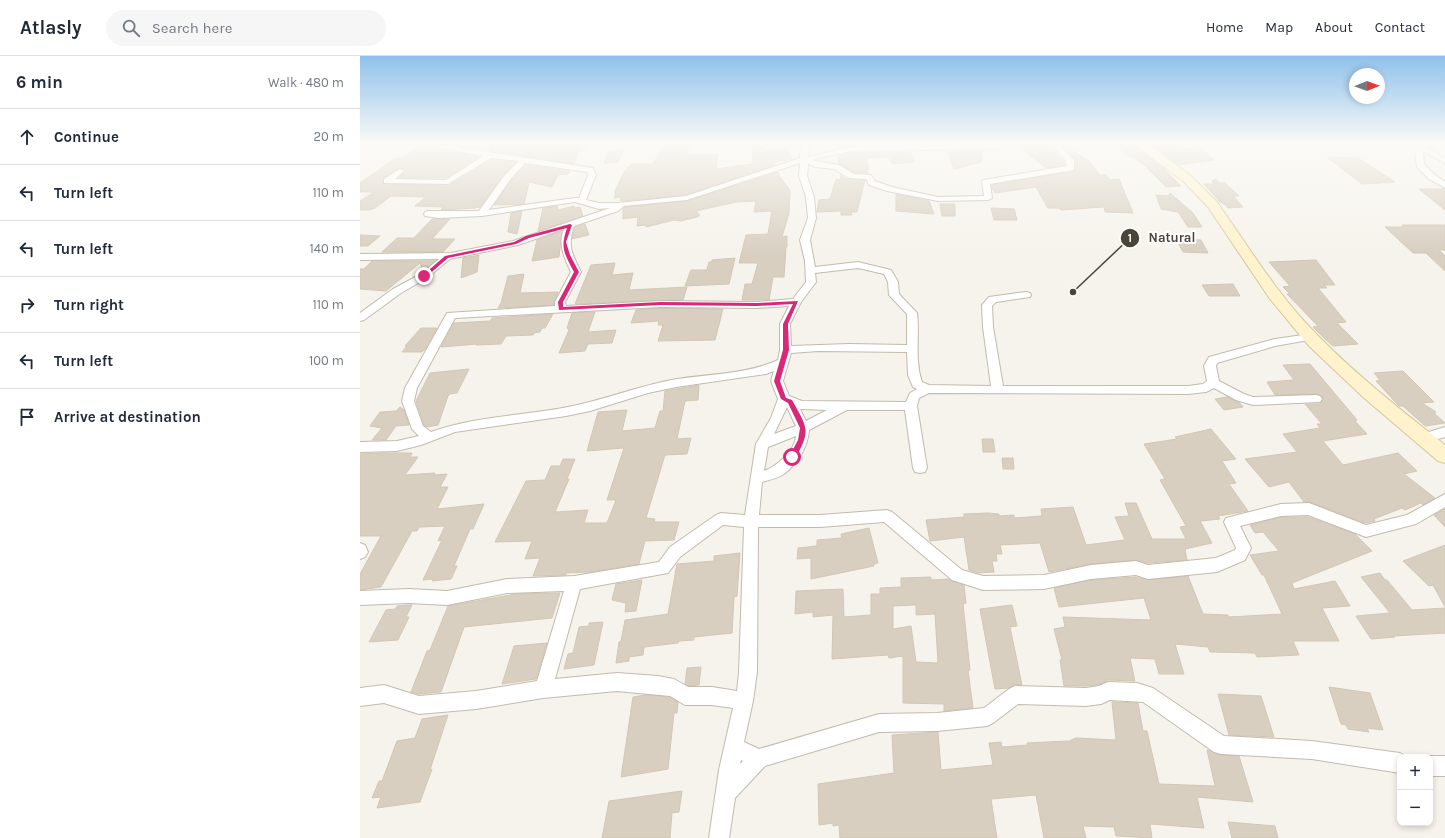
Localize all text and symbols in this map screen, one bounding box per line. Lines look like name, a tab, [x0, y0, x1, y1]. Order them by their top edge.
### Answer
search box	[106, 10, 386, 46]
text: Atlasly	[20, 17, 82, 39]
icon: search	[120, 17, 142, 39]
text: Search here	[152, 19, 232, 37]
text: Home	[1206, 19, 1243, 36]
text: Map	[1265, 19, 1293, 36]
text: About	[1315, 19, 1353, 36]
text: Contact	[1375, 19, 1425, 36]
north arrow	[1349, 68, 1385, 104]
text: 6 min	[16, 72, 63, 92]
text: Walk · 480 m	[268, 75, 344, 90]
icon: ahead	[16, 126, 38, 148]
text: Continue	[54, 128, 119, 146]
text: 20 m	[314, 129, 344, 144]
icon: left	[16, 182, 38, 204]
text: Turn left	[54, 184, 113, 202]
text: 110 m	[312, 185, 344, 200]
callout: Natural	[1120, 225, 1203, 250]
text: Natural	[1149, 230, 1195, 245]
text: 1	[1128, 231, 1132, 245]
icon: left	[16, 238, 38, 260]
text: Turn left	[54, 240, 113, 258]
text: 140 m	[309, 241, 344, 256]
route end	[415, 267, 433, 285]
icon: right	[16, 294, 38, 316]
text: Turn right	[54, 296, 124, 314]
text: 110 m	[312, 297, 344, 312]
icon: left	[16, 350, 38, 372]
text: Turn left	[54, 352, 113, 370]
text: 100 m	[309, 353, 344, 368]
icon: arrive	[16, 406, 38, 428]
text: Arrive at destination	[54, 408, 201, 426]
route start	[783, 448, 801, 466]
map controls	[1397, 754, 1433, 826]
button: +	[1397, 754, 1433, 790]
button: −	[1397, 790, 1433, 826]

